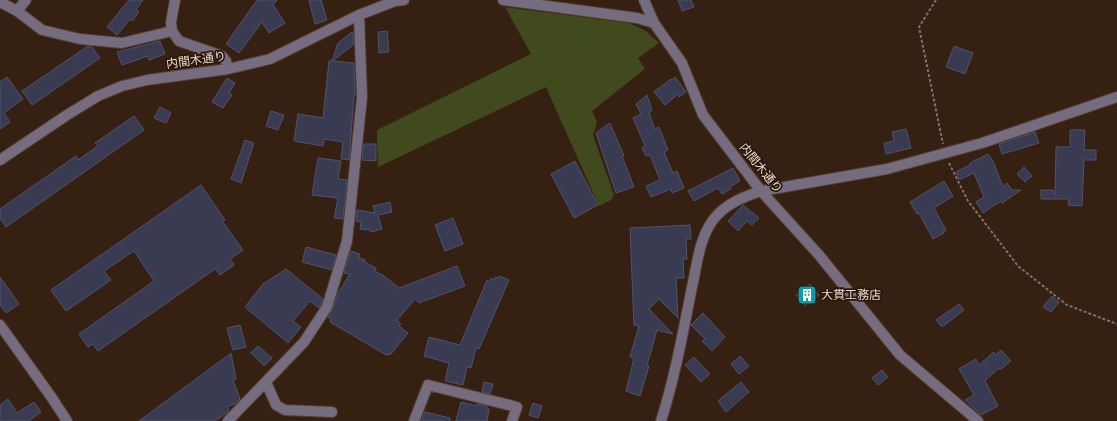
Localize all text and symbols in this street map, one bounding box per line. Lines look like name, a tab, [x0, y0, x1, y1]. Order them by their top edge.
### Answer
street label: 内間木通り	[165, 48, 227, 72]
street label: 内間木通り	[736, 140, 786, 196]
building icon: 大貫工務店	[796, 284, 818, 306]
place label: 大貫工務店	[821, 287, 881, 303]

